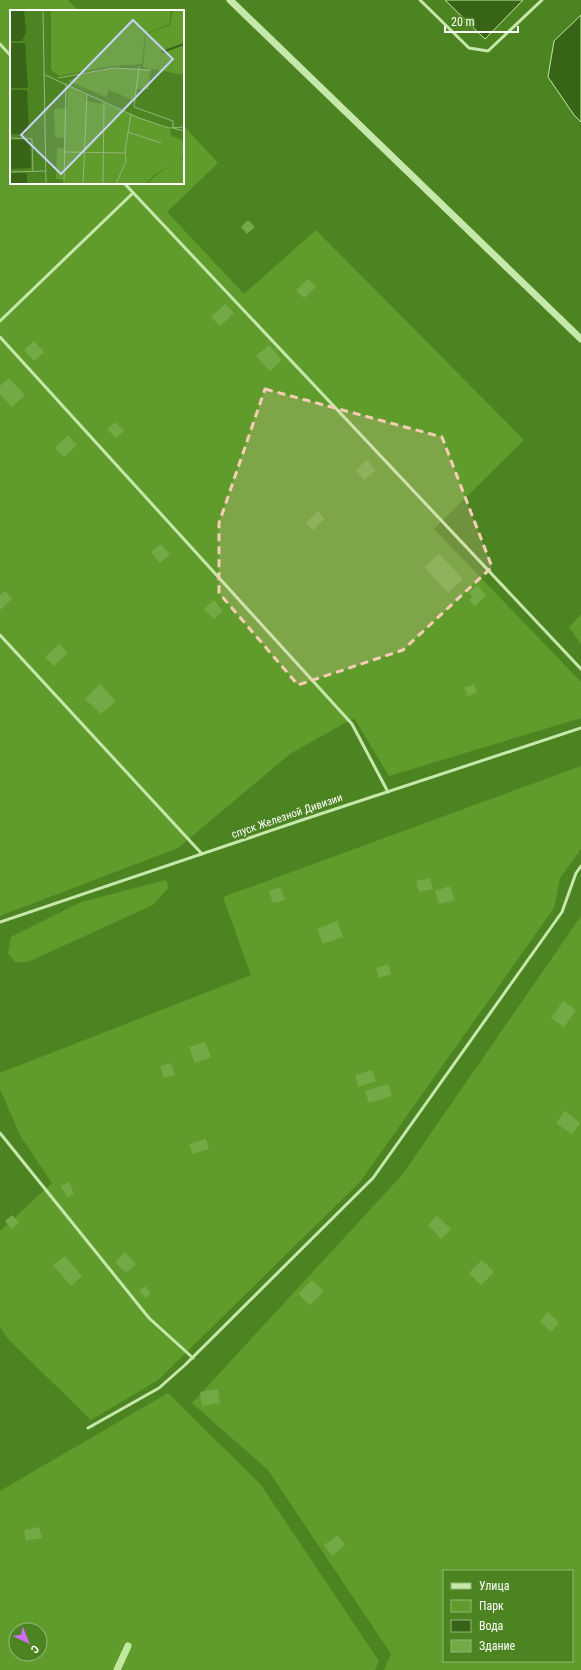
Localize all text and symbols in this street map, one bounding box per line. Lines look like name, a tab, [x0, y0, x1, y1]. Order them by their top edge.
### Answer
scale bar	[445, 8, 518, 34]
inset map	[10, 10, 184, 184]
text: 20 m	[451, 15, 475, 29]
street label: спуск Железной Дивизии	[230, 791, 344, 841]
legend	[443, 1570, 573, 1662]
text: Улица	[479, 1579, 510, 1593]
text: Парк	[479, 1599, 504, 1613]
text: Вода	[479, 1619, 504, 1633]
north arrow	[8, 1622, 48, 1662]
text: Здание	[479, 1639, 516, 1653]
text: С	[28, 1642, 41, 1656]

